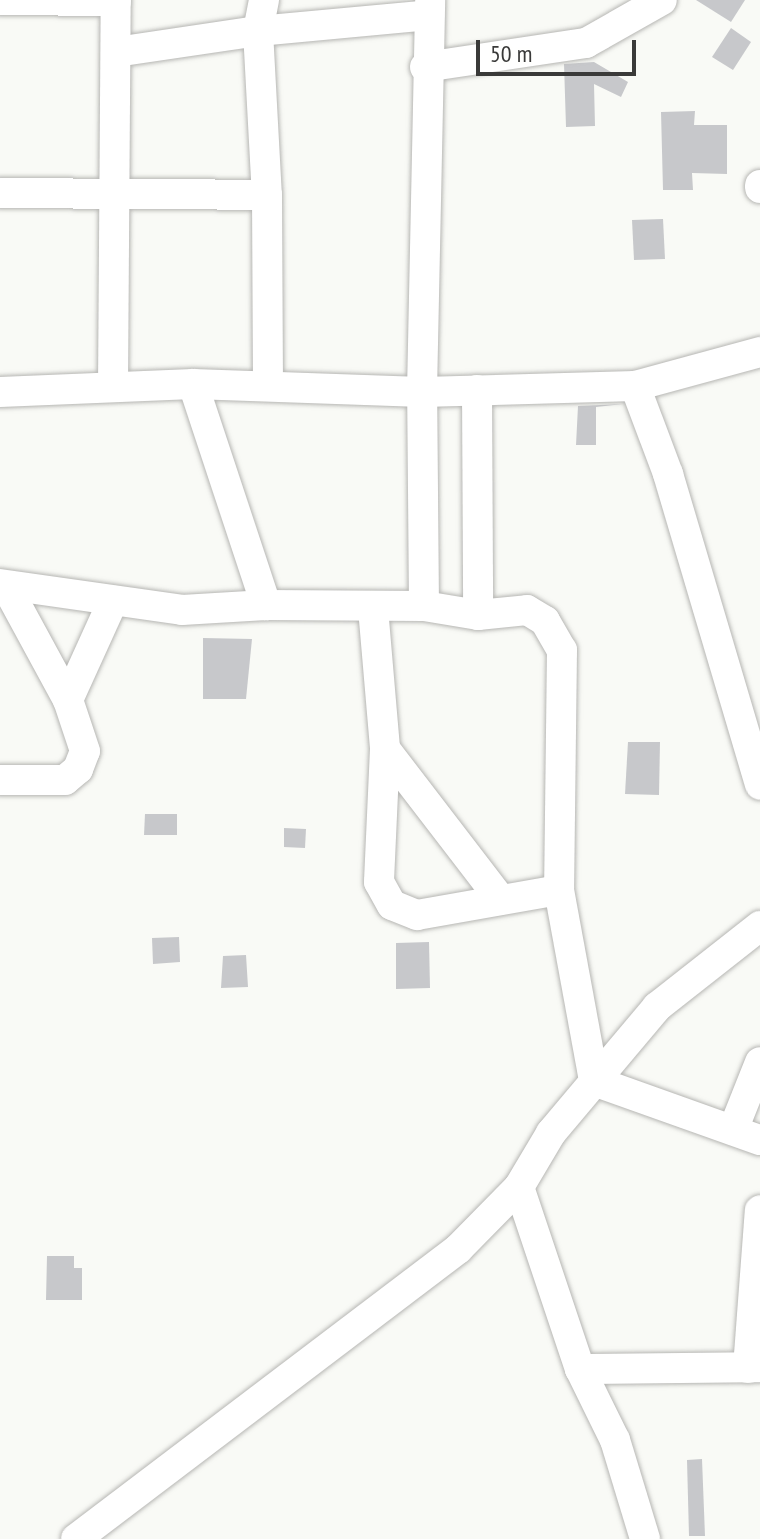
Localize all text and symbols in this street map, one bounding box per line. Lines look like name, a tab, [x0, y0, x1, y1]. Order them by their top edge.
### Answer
scale bar	[480, 24, 640, 74]
text: 50 m	[490, 38, 532, 69]

